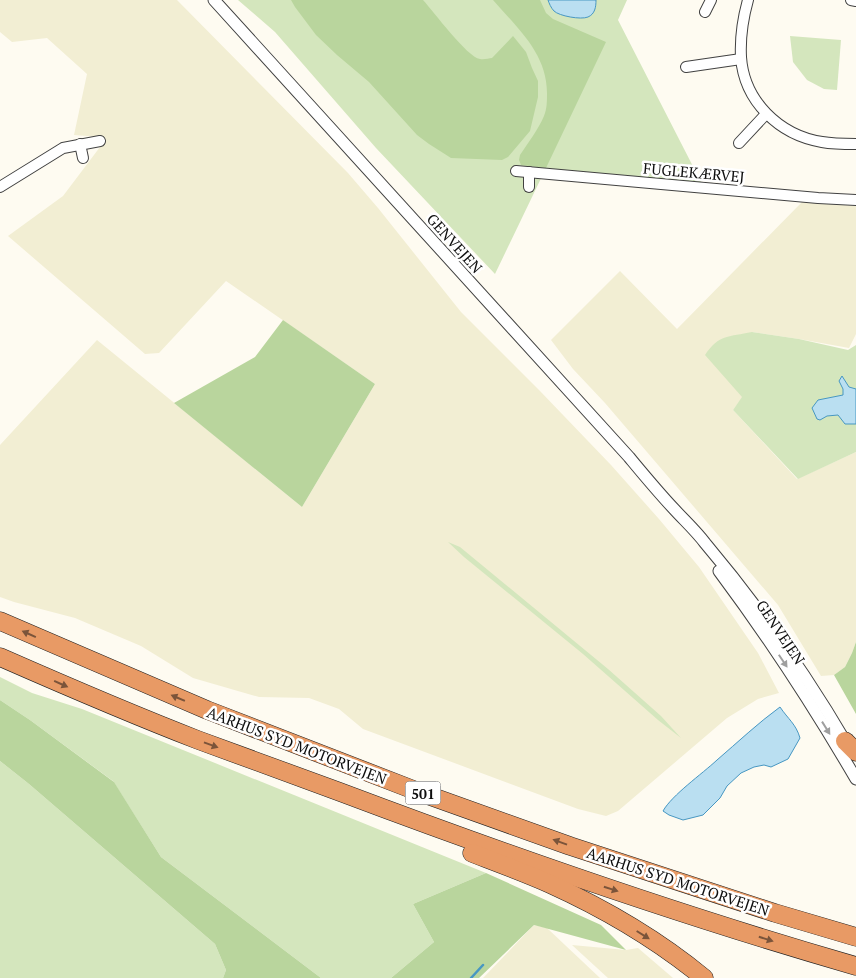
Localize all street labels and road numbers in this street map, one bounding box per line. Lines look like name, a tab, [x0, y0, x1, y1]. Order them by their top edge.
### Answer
street label: FUGLEKÆRVEJ	[643, 158, 745, 186]
street label: GENVEJEN	[423, 209, 487, 277]
street label: GENVEJEN	[752, 596, 810, 668]
street label: AARHUS SYD MOTORVEJEN	[204, 701, 390, 789]
road number: 501	[406, 781, 440, 804]
street label: AARHUS SYD MOTORVEJEN	[584, 842, 772, 920]

